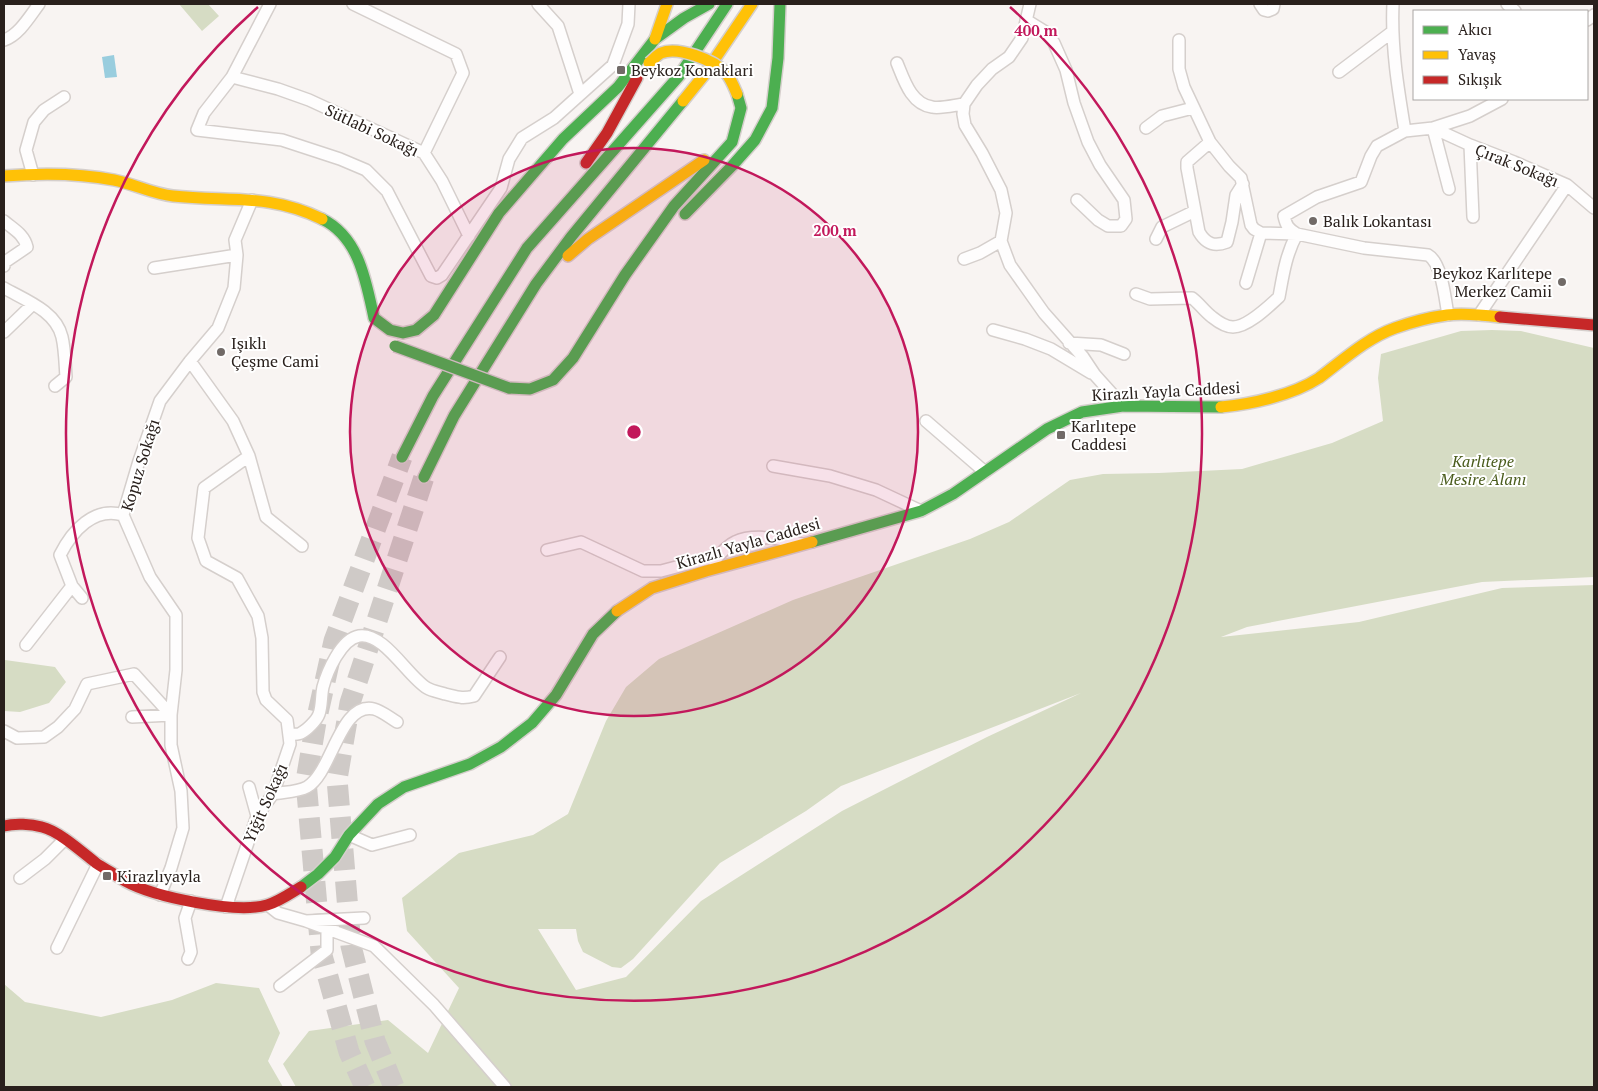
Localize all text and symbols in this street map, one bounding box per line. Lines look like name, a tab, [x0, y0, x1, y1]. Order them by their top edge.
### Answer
legend	[1413, 10, 1588, 100]
text: Akıcı	[1458, 19, 1492, 39]
text: 400 m	[1014, 20, 1058, 40]
text: Yavaş	[1458, 44, 1496, 64]
place label: Beykoz Konaklari	[631, 59, 753, 81]
marker: Beykoz Konaklari	[615, 64, 627, 76]
text: Sıkışık	[1458, 69, 1502, 89]
street label: Sütlabi Sokağı	[322, 99, 423, 161]
street label: Çırak Sokağı	[1472, 138, 1562, 192]
place label: Balık Lokantası	[1323, 210, 1432, 232]
marker: Balık Lokantası	[1307, 215, 1319, 227]
text: 200 m	[813, 220, 857, 240]
place label: Beykoz Karlıtepe Merkez Camii	[1433, 262, 1552, 302]
marker: Beykoz Karlıtepe Merkez Camii	[1556, 276, 1568, 288]
place label: Işıklı Çeşme Cami	[231, 332, 319, 372]
marker: Işıklı Çeşme Cami	[215, 346, 227, 358]
street label: Kirazlı Yayla Caddesi	[1091, 376, 1241, 406]
place label: Karlıtepe Caddesi	[1071, 415, 1136, 455]
street label: Kopuz Sokağı	[116, 416, 165, 514]
centre of rings	[625, 423, 643, 441]
marker: Karlıtepe Caddesi	[1055, 429, 1067, 441]
park label: Karlıtepe Mesire Alanı	[1439, 450, 1526, 490]
street label: Kirazlı Yayla Caddesi	[674, 512, 823, 574]
street label: Yiğit Sokağı	[238, 759, 292, 846]
place label: Kirazlıyayla	[117, 865, 201, 887]
marker: Kirazlıyayla	[101, 870, 113, 882]

